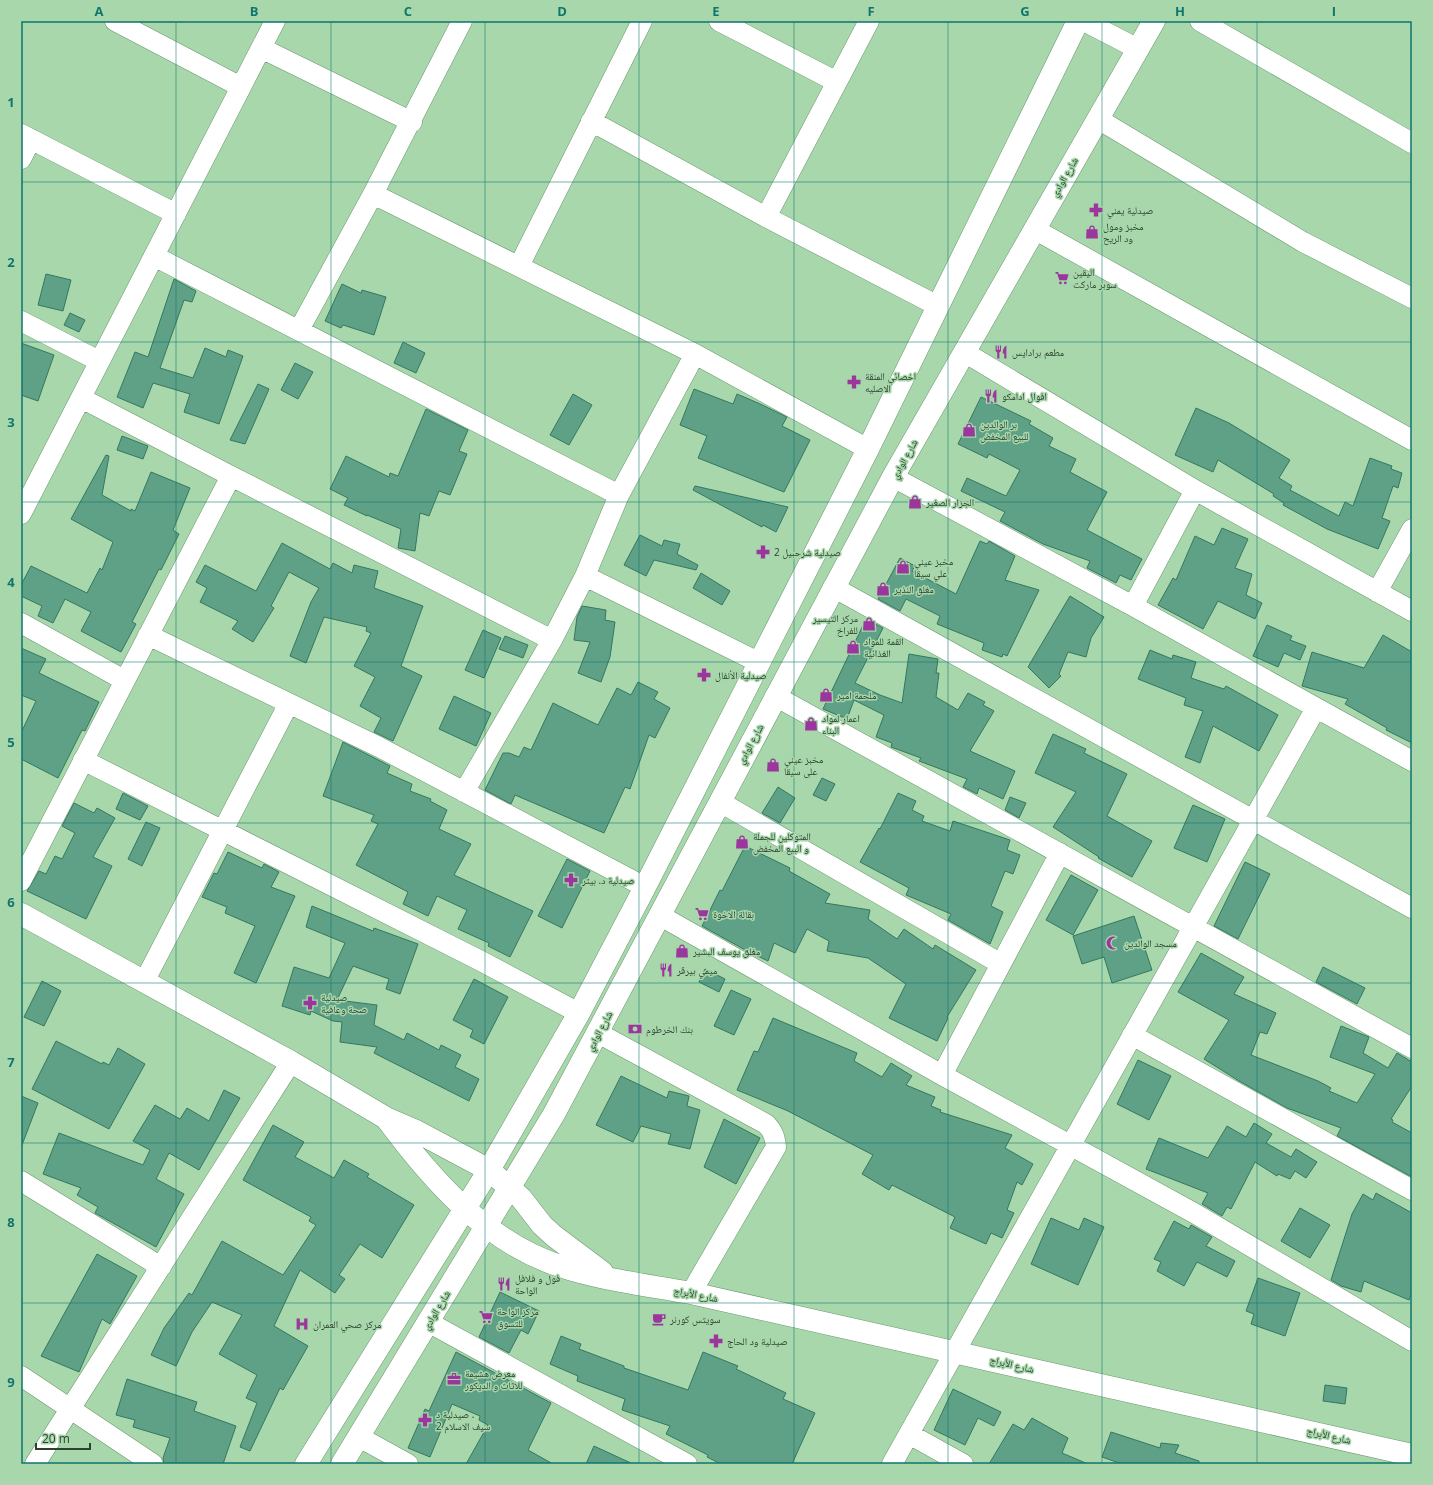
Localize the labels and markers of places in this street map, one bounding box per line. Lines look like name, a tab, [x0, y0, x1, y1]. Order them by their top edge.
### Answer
pharmacy icon: صيدلية يمني	[1088, 202, 1104, 218]
place label: صيدلية يمني	[1107, 203, 1154, 219]
place label: مخبز ومول ود الريح	[1103, 219, 1144, 245]
shop icon: مخبز ومول ود الريح	[1084, 224, 1100, 240]
place label: اليقين سوبر ماركت	[1073, 265, 1117, 291]
supermarket icon: اليقين سوبر ماركت	[1054, 270, 1070, 286]
restaurant icon: مطعم برادايس	[993, 344, 1009, 360]
place label: مطعم برادايس	[1012, 345, 1065, 360]
place label: اخصائي المنقة الاصليه	[865, 369, 916, 395]
pharmacy icon: اخصائي المنقة الاصليه	[846, 374, 862, 390]
restaurant icon: افوال ادامكو	[983, 388, 999, 404]
place label: افوال ادامكو	[1002, 389, 1047, 403]
place label: بر الوالدين للبيع المخفض	[980, 417, 1029, 443]
shop icon: بر الوالدين للبيع المخفض	[961, 422, 977, 438]
shop icon: الجزار الصغير	[907, 494, 923, 510]
place label: الجزار الصغير	[925, 495, 974, 509]
pharmacy icon: صيدلية شرحبيل 2	[755, 544, 771, 560]
place label: صيدلية شرحبيل 2	[774, 545, 841, 559]
place label: مخبز عيني علي سيقا	[914, 554, 954, 582]
shop icon: مخبز عيني علي سيقا	[895, 559, 911, 575]
shop icon: مغلق النذير	[875, 581, 891, 597]
place label: مغلق النذير	[893, 582, 934, 596]
place label: مركز التيسير للفراخ	[812, 611, 858, 637]
shop icon: مركز التيسير للفراخ	[861, 616, 877, 632]
place label: القمة للمواد الغذائية	[864, 634, 904, 660]
shop icon: القمة للمواد الغذائية	[845, 639, 861, 655]
pharmacy icon: صيدلية الأنفال	[696, 667, 712, 683]
place label: صيدلية الأنفال	[715, 668, 767, 682]
shop icon: ملحمة امير	[818, 687, 834, 703]
place label: ملحمة امير	[836, 688, 877, 702]
place label: اعمار لمواد البناء	[822, 711, 860, 737]
shop icon: اعمار لمواد البناء	[803, 716, 819, 732]
place label: مخبز عيني على سيقا	[784, 752, 824, 778]
shop icon: مخبز عيني على سيقا	[765, 757, 781, 773]
place label: المتوكلين للجملة و البيع المخفض	[753, 829, 811, 855]
shop icon: المتوكلين للجملة و البيع المخفض	[734, 834, 750, 850]
pharmacy icon: صيدلية د. بيتر	[563, 872, 579, 888]
place label: صيدلية د. بيتر	[581, 873, 635, 887]
supermarket icon: بقالة الاخوة	[694, 906, 710, 922]
place label: بقالة الاخوة	[713, 907, 754, 921]
mosque icon: مسجد الوالدين	[1105, 935, 1121, 951]
place label: مسجد الوالدين	[1124, 936, 1177, 950]
shop icon: مغلق يوسف البشير	[674, 943, 690, 959]
place label: مغلق يوسف البشير	[692, 944, 761, 958]
restaurant icon: ميمي بيرقر	[658, 962, 674, 978]
place label: ميمي بيرقر	[676, 963, 718, 979]
place label: صيدلية صحة وعافية	[321, 990, 367, 1016]
pharmacy icon: صيدلية صحة وعافية	[302, 995, 318, 1011]
bank icon: بنك الخرطوم	[627, 1021, 643, 1037]
place label: بنك الخرطوم	[646, 1022, 693, 1037]
place label: فول و فلافل الواحة	[515, 1271, 560, 1297]
restaurant icon: فول و فلافل الواحة	[496, 1276, 512, 1292]
place label: مركز الواحة للتسوق	[497, 1304, 539, 1330]
supermarket icon: مركز الواحة للتسوق	[478, 1309, 494, 1325]
cafe icon: سويتس كورنر	[651, 1311, 667, 1327]
place label: سويتس كورنر	[669, 1312, 721, 1326]
hospital icon: مركز صحي العمران	[294, 1316, 310, 1332]
place label: مركز صحي العمران	[313, 1317, 382, 1333]
pharmacy icon: صيدلية ود الحاج	[708, 1333, 724, 1349]
place label: صيدلية ود الحاج	[727, 1334, 788, 1348]
place label: معرض هشيمة للاثاث و الديكور	[464, 1366, 523, 1392]
office icon: معرض هشيمة للاثاث و الديكور	[446, 1371, 462, 1387]
place label: صيدلية د . سيف الاسلام 2	[436, 1407, 491, 1434]
pharmacy icon: صيدلية د . سيف الاسلام 2	[417, 1412, 433, 1428]

